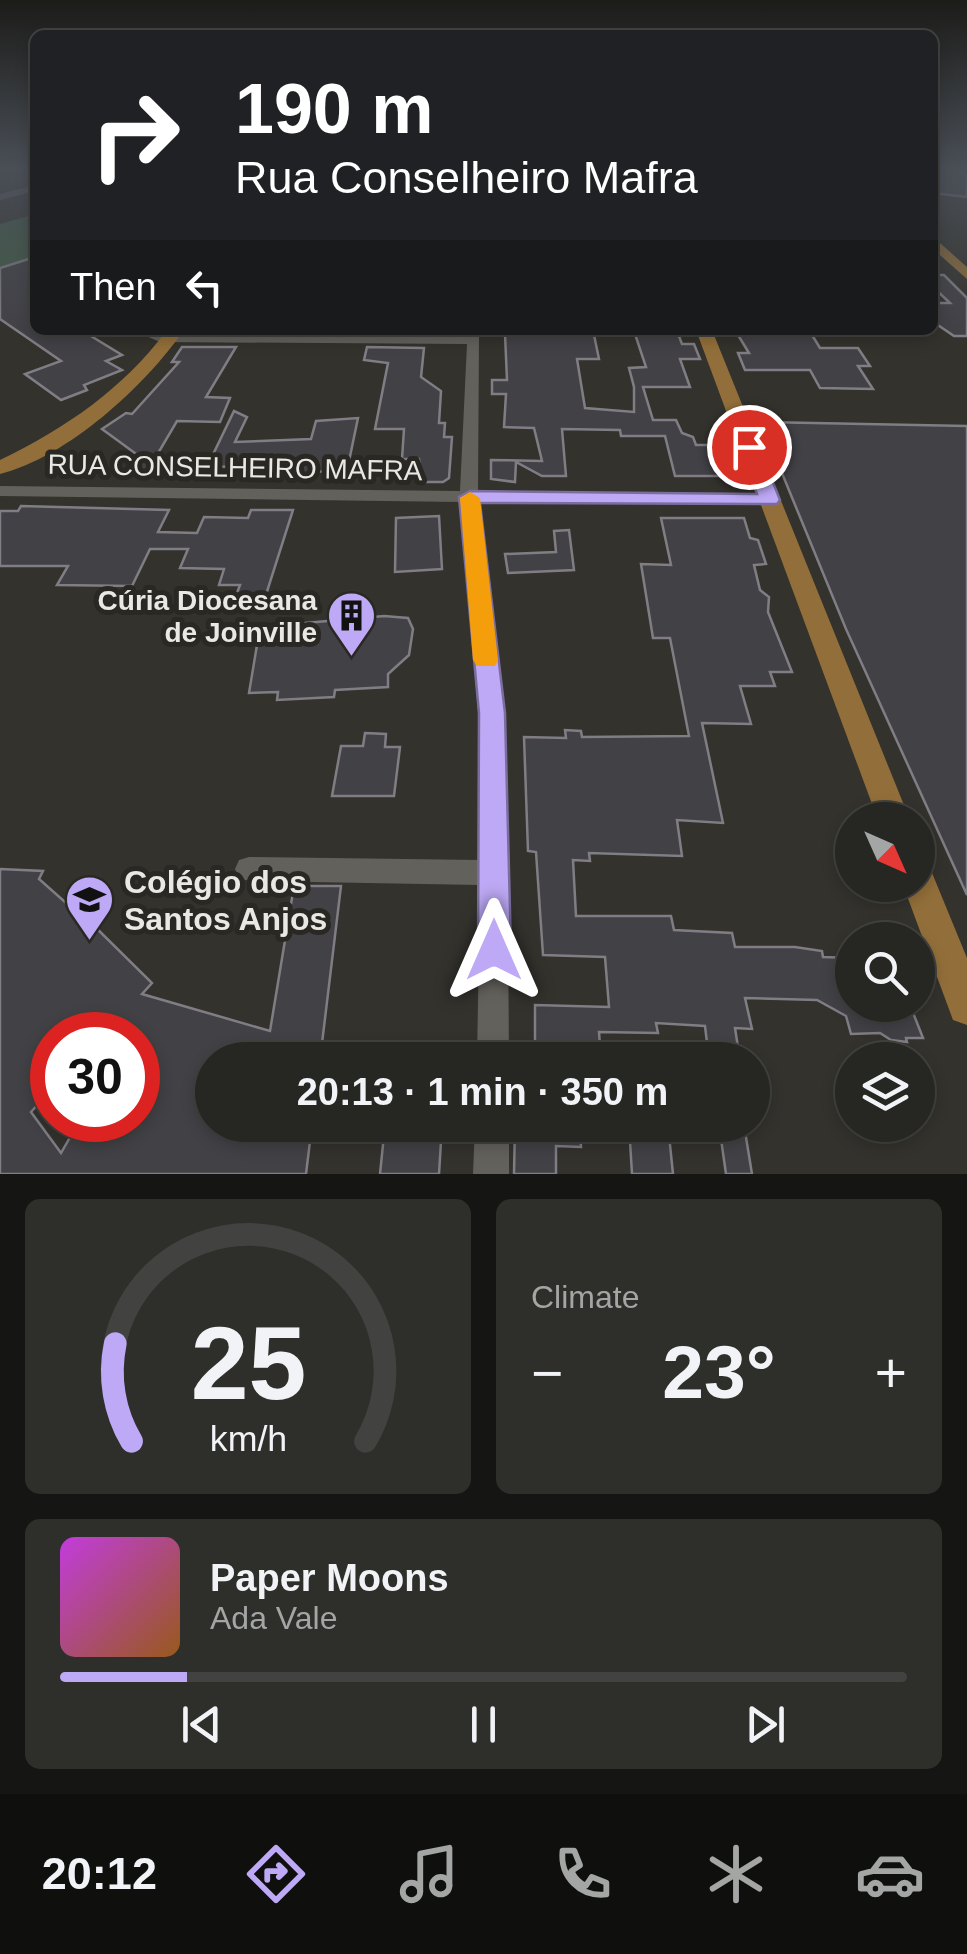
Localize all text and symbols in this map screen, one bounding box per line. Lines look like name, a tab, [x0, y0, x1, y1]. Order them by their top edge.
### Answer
icon: right	[70, 70, 200, 200]
text: 190 m	[235, 70, 433, 148]
text: Rua Conselheiro Mafra	[235, 152, 698, 203]
icon: left	[177, 260, 232, 315]
text: Then	[70, 266, 157, 308]
pin	[707, 405, 792, 490]
icon: arrive	[722, 420, 777, 475]
street label: RUA CONSELHEIRO MAFRA	[47, 449, 423, 486]
place label: Cúria Diocesana de Joinville	[98, 585, 317, 648]
building icon: Cúria Diocesana de Joinville	[326, 590, 378, 658]
north arrow	[835, 802, 935, 902]
map controls	[835, 802, 935, 1142]
place label: Colégio dos Santos Anjos	[124, 864, 327, 937]
school or university icon: Colégio dos Santos Anjos	[63, 874, 115, 942]
position arrow	[442, 898, 546, 1002]
button: search	[835, 922, 935, 1022]
speed limit sign: 30	[30, 1012, 160, 1142]
button: layers	[835, 1042, 935, 1142]
text: 20:13 · 1 min · 350 m	[297, 1071, 668, 1113]
text: Climate	[531, 1279, 639, 1315]
text: 25	[190, 1305, 306, 1421]
text: 23°	[662, 1330, 776, 1414]
text: −	[531, 1342, 563, 1404]
text: +	[875, 1342, 907, 1404]
text: km/h	[209, 1419, 287, 1459]
text: Paper Moons	[210, 1557, 449, 1599]
text: Ada Vale	[210, 1600, 338, 1636]
icon: previous	[174, 1697, 229, 1752]
icon: pause	[456, 1697, 511, 1752]
icon: next	[738, 1697, 793, 1752]
icon: directions	[241, 1839, 311, 1909]
icon: music	[394, 1839, 464, 1909]
icon: phone	[548, 1839, 618, 1909]
icon: climate	[701, 1839, 771, 1909]
icon: car	[855, 1839, 925, 1909]
text: 20:12	[42, 1848, 157, 1899]

